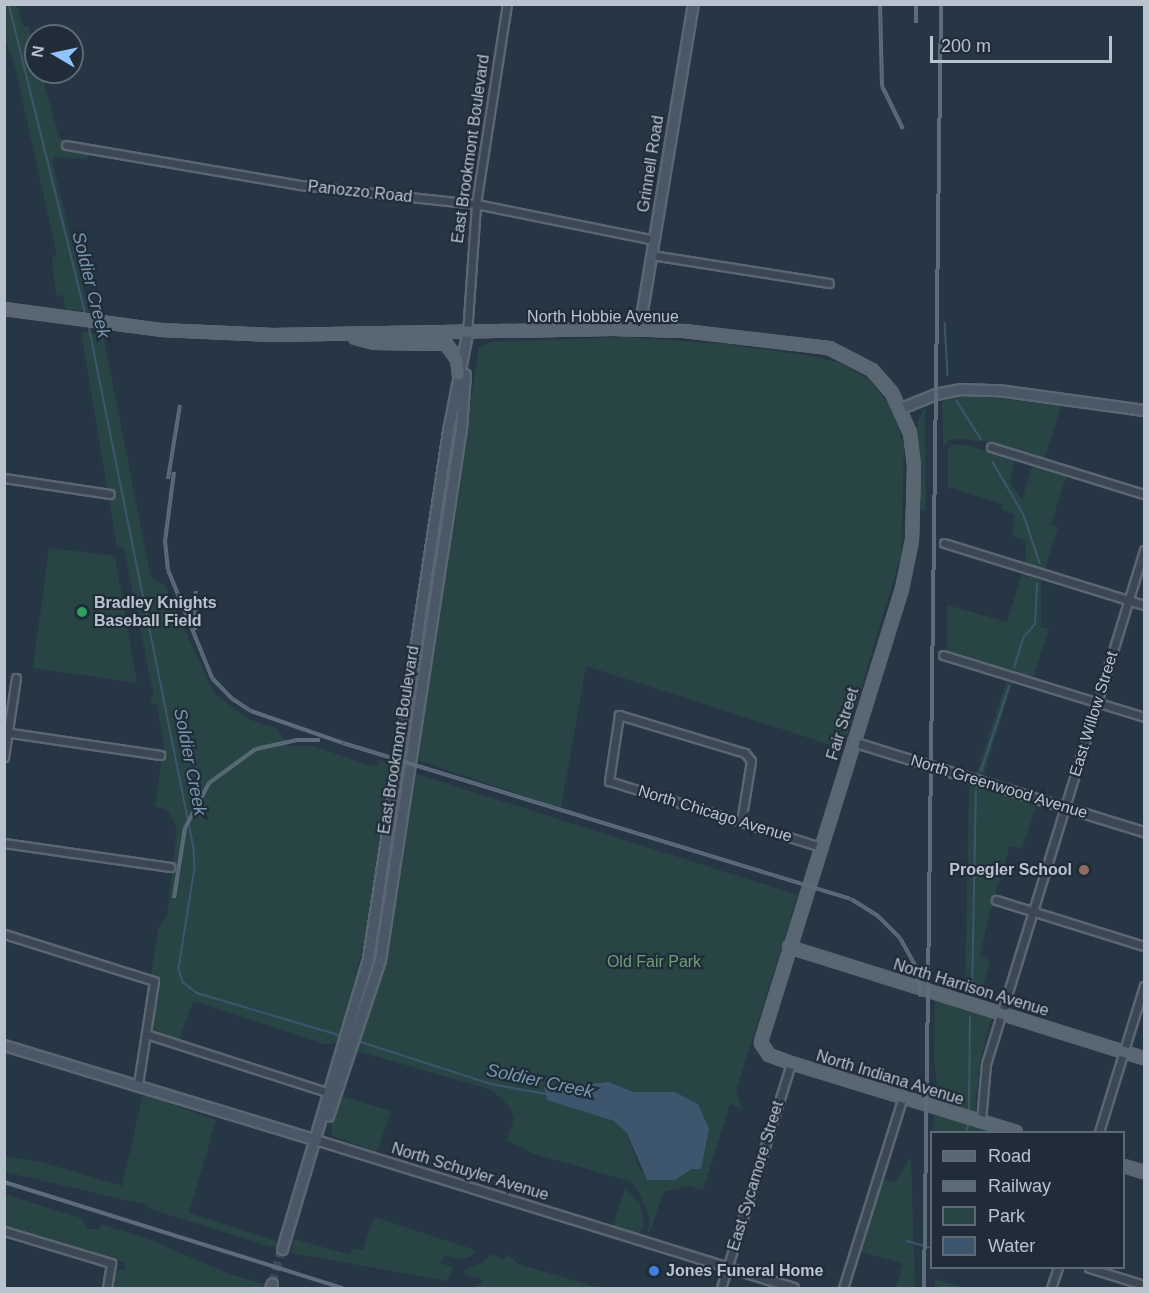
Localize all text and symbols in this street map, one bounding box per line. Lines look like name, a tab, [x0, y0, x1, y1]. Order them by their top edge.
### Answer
north arrow	[24, 24, 84, 84]
scale bar	[933, 24, 1114, 62]
text: 200 m	[941, 36, 991, 56]
text: N	[28, 44, 47, 58]
street label: East Brookmont Boulevard	[448, 53, 494, 245]
street label: Grinnell Road	[634, 114, 668, 214]
street label: Panozzo Road	[307, 177, 413, 207]
water label: Soldier Creek	[67, 229, 115, 341]
street label: North Hobbie Avenue	[527, 307, 679, 327]
place label: Bradley Knights Baseball Field	[94, 593, 217, 631]
marker: Bradley Knights Baseball Field	[75, 605, 89, 619]
street label: East Brookmont Boulevard	[375, 645, 423, 835]
street label: East Willow Street	[1066, 649, 1122, 779]
street label: Fair Street	[823, 685, 863, 763]
water label: Soldier Creek	[169, 706, 211, 818]
street label: North Greenwood Avenue	[908, 751, 1090, 823]
street label: North Chicago Avenue	[635, 781, 795, 847]
place label: Proegler School	[949, 860, 1072, 880]
marker: Proegler School	[1077, 863, 1091, 877]
park label: Old Fair Park	[607, 952, 701, 972]
street label: North Harrison Avenue	[891, 955, 1051, 1021]
street label: North Indiana Avenue	[813, 1046, 967, 1110]
water label: Soldier Creek	[484, 1059, 596, 1103]
street label: East Sycamore Street	[724, 1099, 788, 1253]
legend	[930, 1131, 1125, 1269]
street label: North Schuyler Avenue	[389, 1139, 551, 1205]
text: Road	[988, 1146, 1031, 1166]
text: Railway	[988, 1176, 1051, 1196]
text: Park	[988, 1206, 1025, 1226]
text: Water	[988, 1236, 1035, 1256]
place label: Jones Funeral Home	[666, 1261, 823, 1281]
marker: Jones Funeral Home	[647, 1264, 661, 1278]

